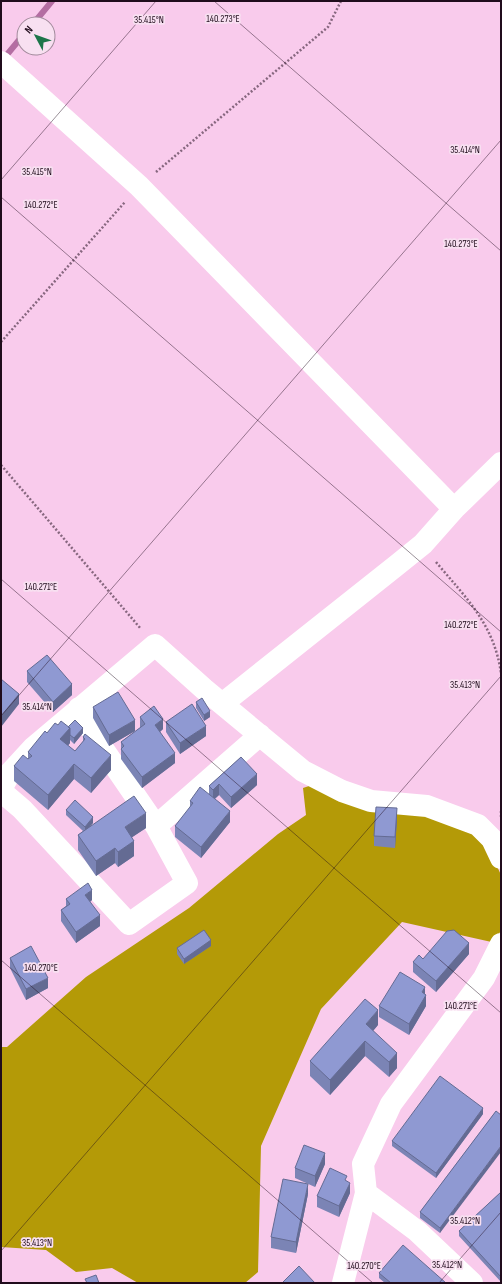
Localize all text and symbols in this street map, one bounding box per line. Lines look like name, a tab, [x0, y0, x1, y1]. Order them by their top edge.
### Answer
text: 140.273°E	[206, 13, 240, 25]
text: 35.415°N	[134, 14, 164, 26]
north arrow	[16, 16, 56, 56]
text: N	[22, 23, 36, 36]
text: 35.414°N	[450, 144, 480, 156]
text: 35.415°N	[22, 166, 52, 178]
text: 140.272°E	[24, 199, 58, 211]
text: 140.273°E	[444, 238, 478, 250]
text: 140.271°E	[25, 581, 57, 593]
text: 140.272°E	[444, 619, 478, 631]
text: 35.413°N	[450, 679, 480, 691]
text: 35.414°N	[22, 701, 52, 713]
text: 140.270°E	[24, 962, 58, 974]
text: 140.271°E	[445, 1000, 477, 1012]
text: 35.412°N	[450, 1215, 480, 1227]
text: 35.413°N	[22, 1237, 52, 1249]
text: 35.412°N	[432, 1259, 462, 1271]
text: 140.270°E	[347, 1260, 381, 1272]

